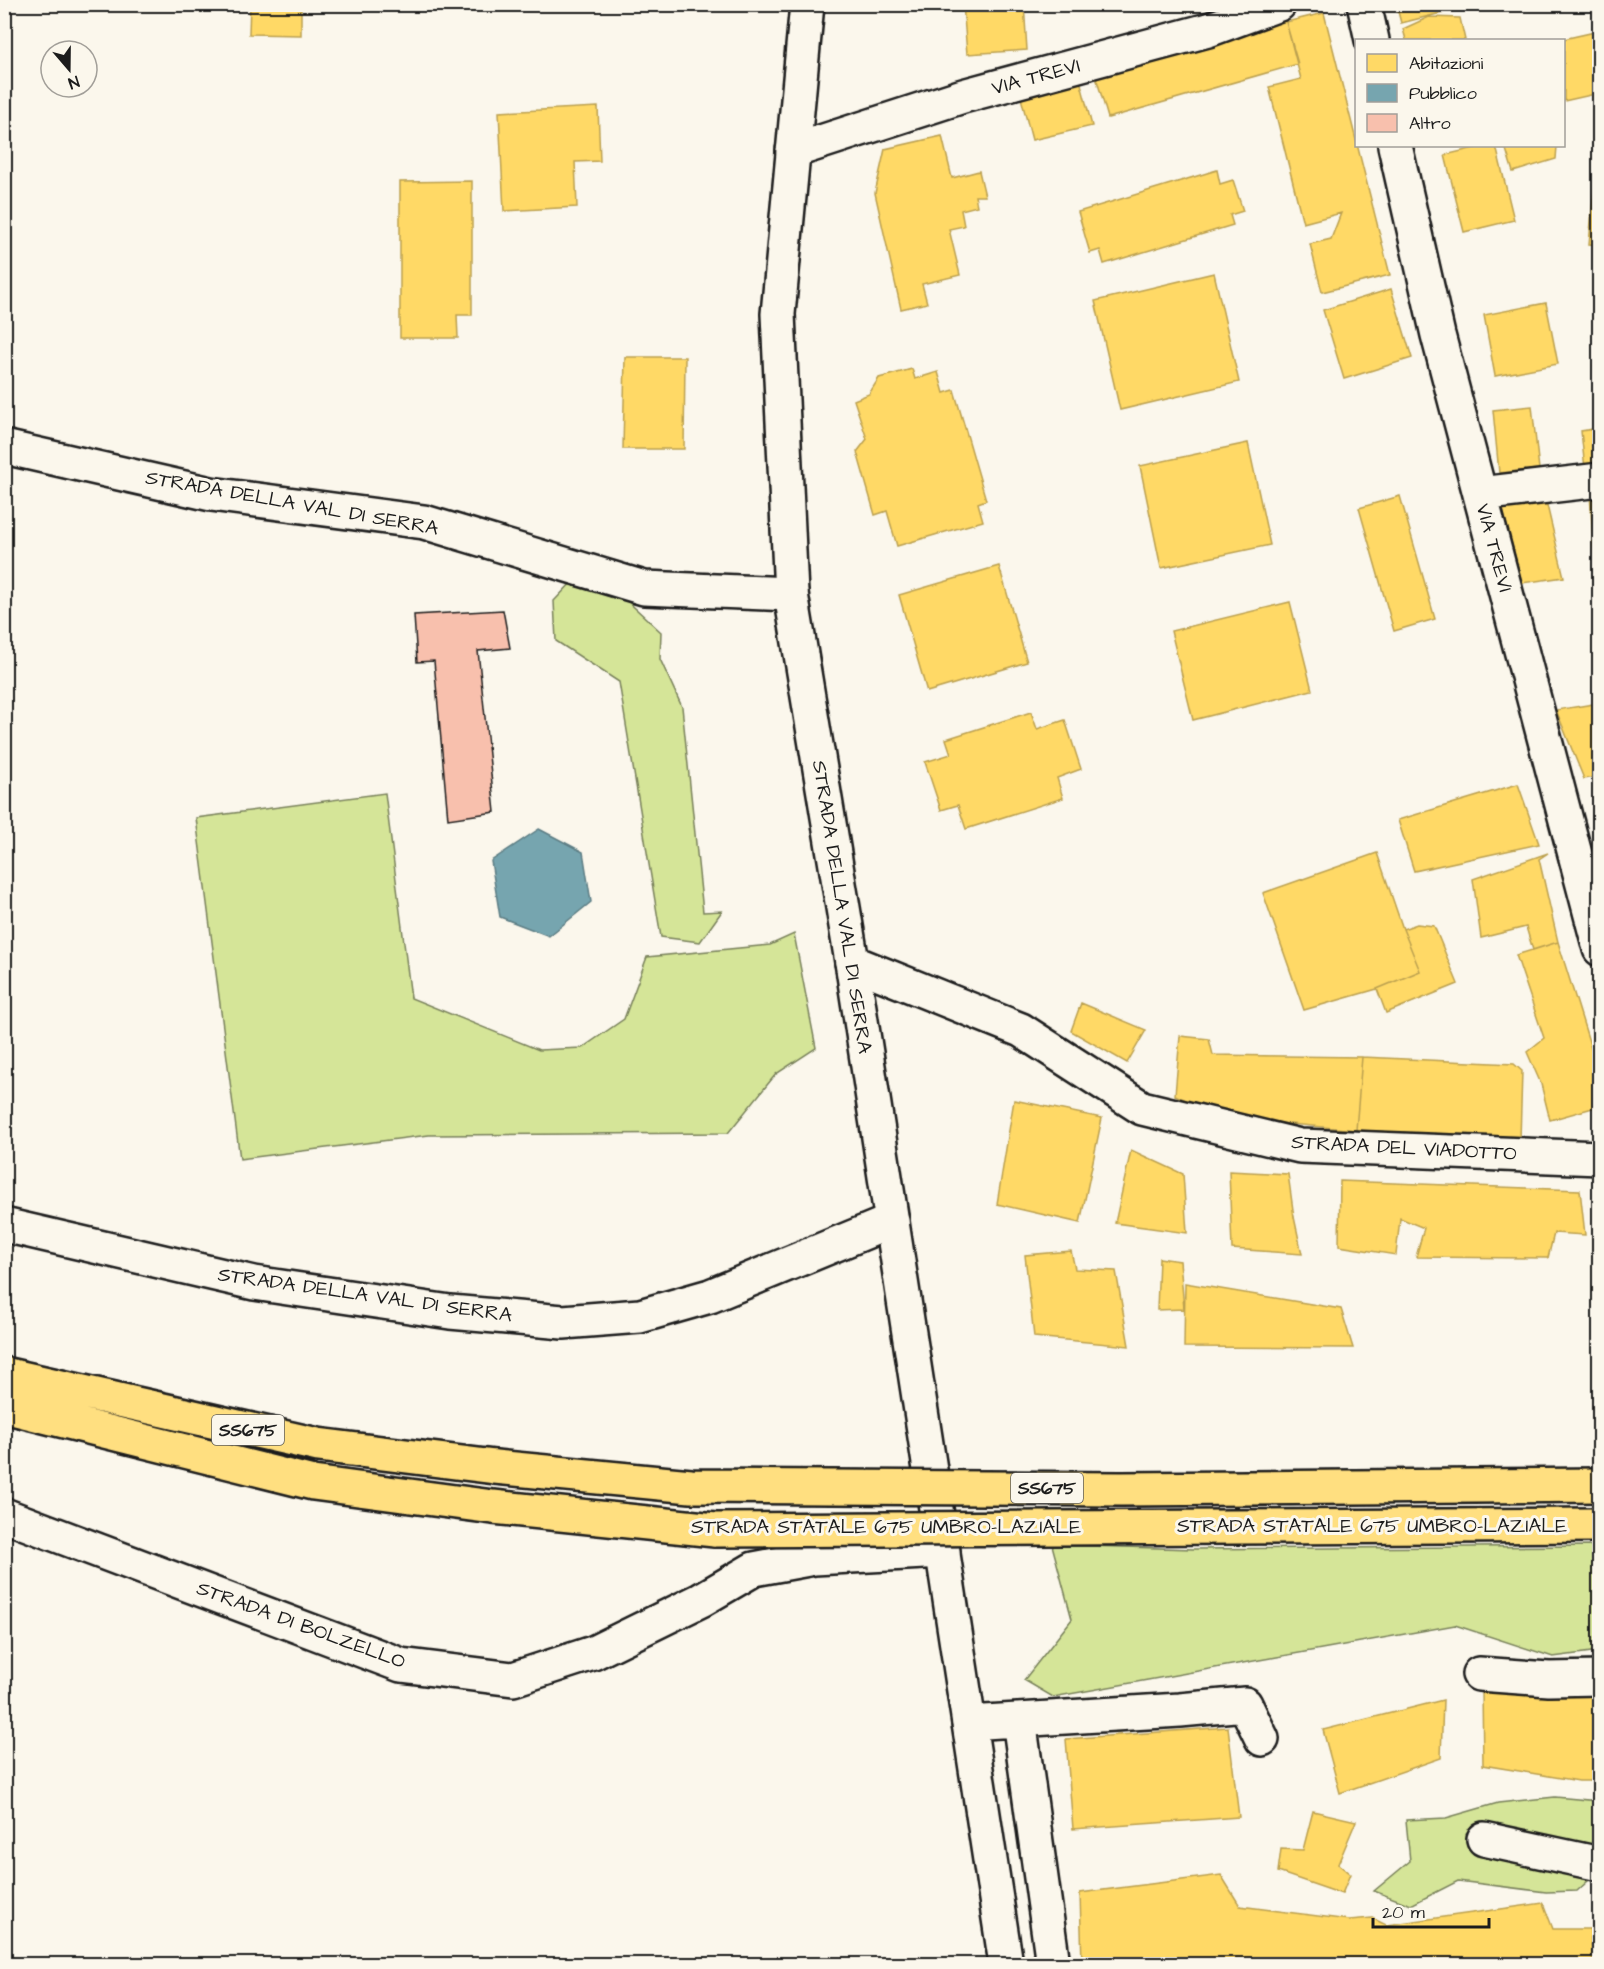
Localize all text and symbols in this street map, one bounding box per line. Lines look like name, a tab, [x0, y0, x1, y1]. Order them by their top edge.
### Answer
north arrow	[39, 39, 99, 99]
legend	[1355, 39, 1565, 147]
text: Abitazioni	[1409, 51, 1484, 76]
street label: VIA TREVI	[989, 52, 1083, 102]
text: N	[65, 70, 82, 94]
text: Pubblico	[1409, 81, 1477, 106]
text: Altro	[1409, 111, 1451, 136]
street label: STRADA DELLA VAL DI SERRA	[143, 463, 441, 543]
street label: VIA TREVI	[1469, 501, 1519, 595]
street label: STRADA DELLA VAL DI SERRA	[805, 758, 879, 1056]
street label: STRADA DEL VIADOTTO	[1290, 1128, 1518, 1168]
street label: STRADA DELLA VAL DI SERRA	[216, 1260, 514, 1330]
road number: SS675	[212, 1415, 284, 1445]
road number: SS675	[1011, 1473, 1083, 1503]
street label: STRADA STATALE 675 UMBRO-LAZIALE	[1177, 1512, 1567, 1540]
street label: STRADA STATALE 675 UMBRO-LAZIALE	[691, 1513, 1081, 1541]
street label: STRADA DI BOLZELLO	[193, 1574, 409, 1676]
scale bar	[1373, 1891, 1488, 1929]
text: 20 m	[1382, 1900, 1425, 1925]

